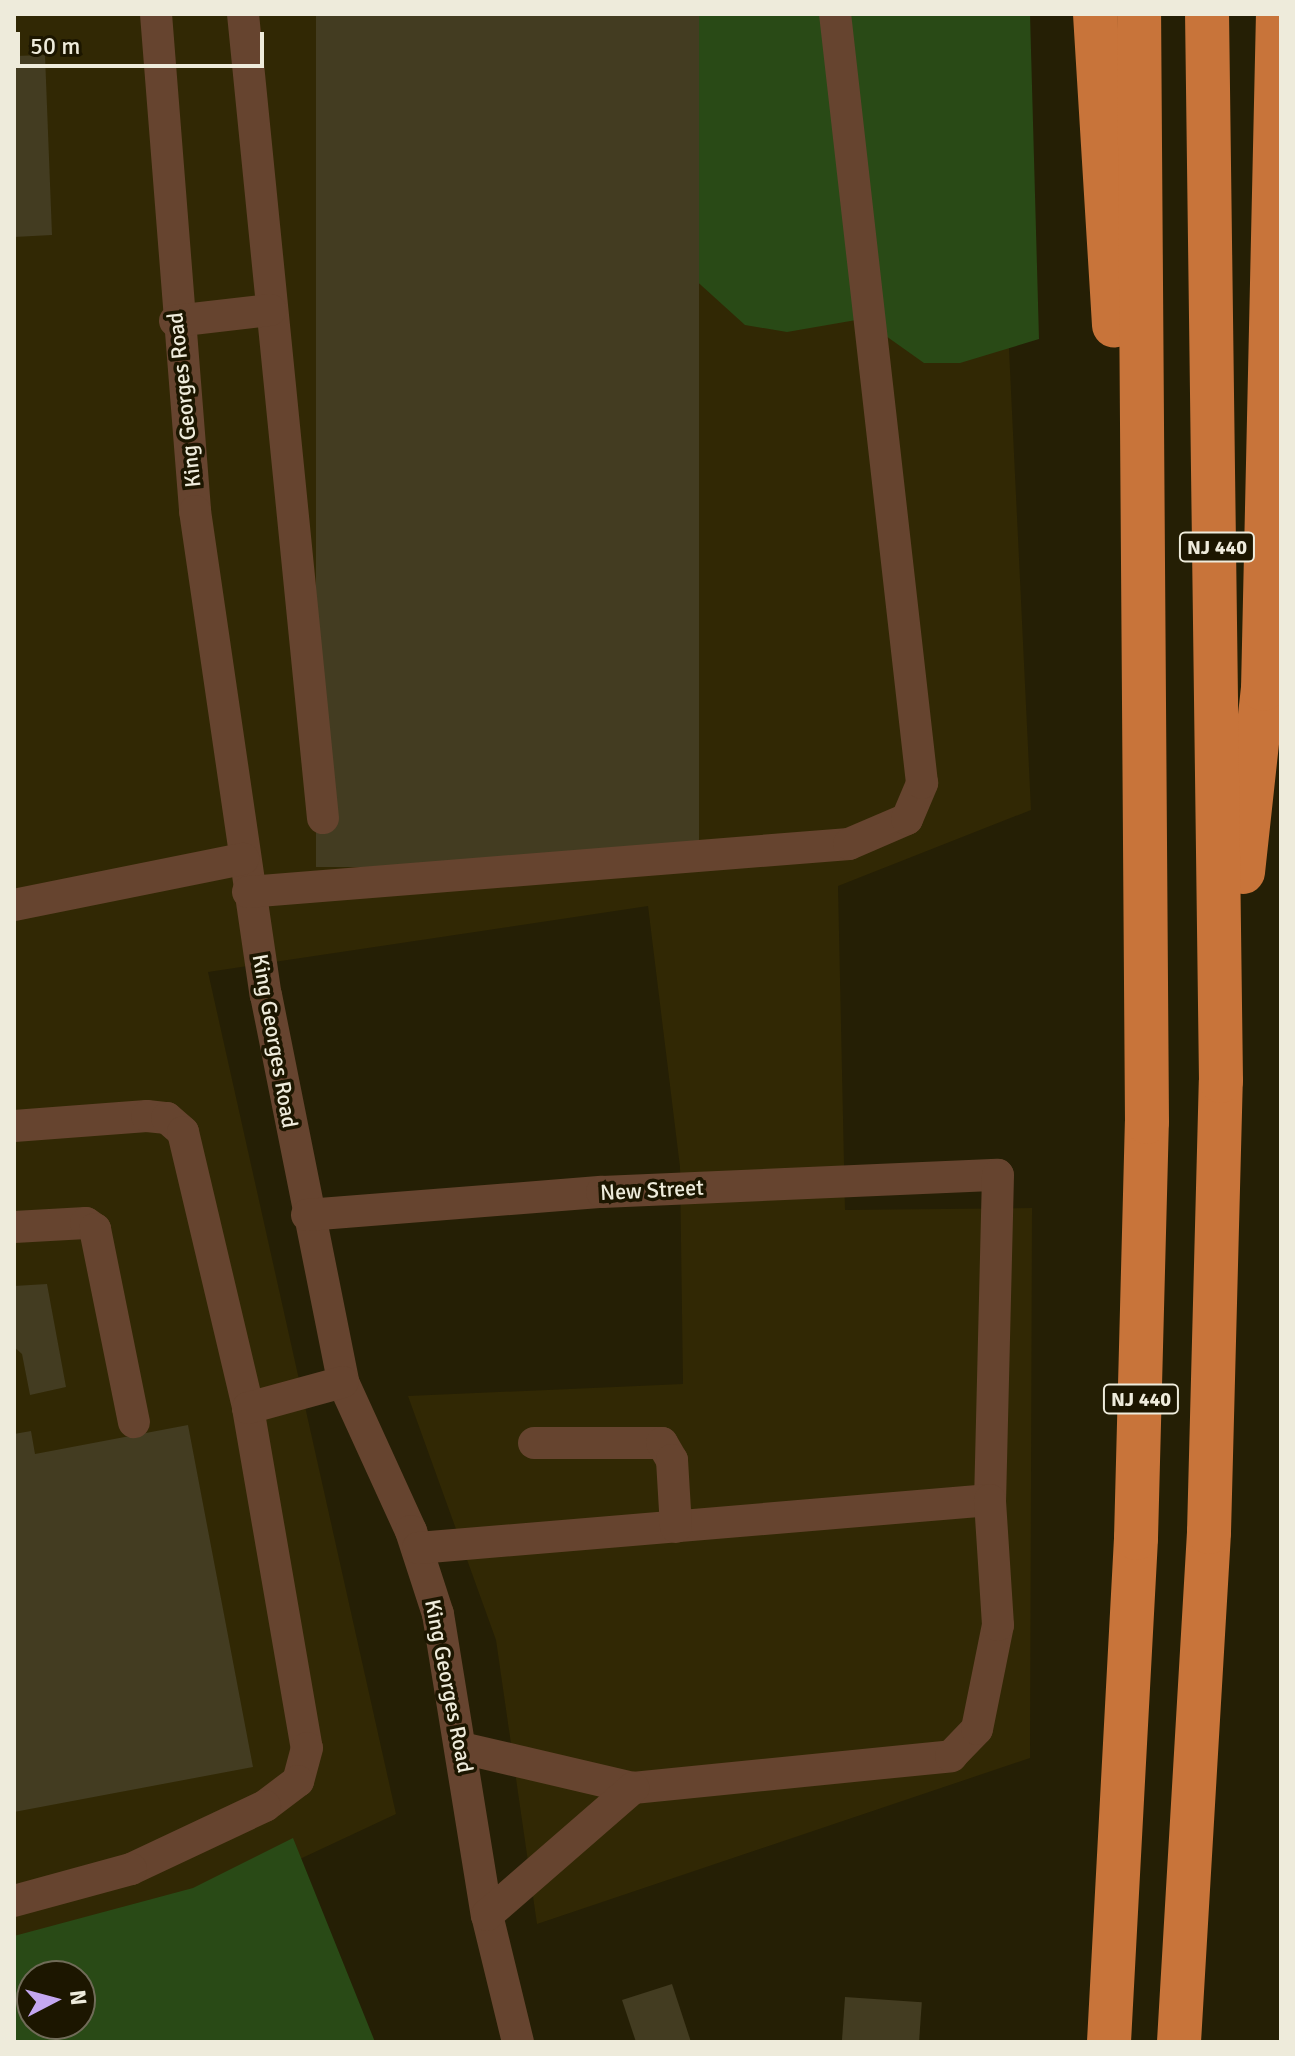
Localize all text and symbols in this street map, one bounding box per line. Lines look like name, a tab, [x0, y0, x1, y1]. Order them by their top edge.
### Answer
scale bar	[20, 16, 268, 66]
text: 50 m	[30, 31, 80, 61]
street label: King Georges Road	[162, 311, 206, 489]
road number: NJ 440	[1177, 531, 1257, 563]
street label: King Georges Road	[247, 952, 303, 1130]
street label: New Street	[600, 1174, 704, 1206]
road number: NJ 440	[1101, 1383, 1181, 1415]
street label: King Georges Road	[419, 1597, 479, 1775]
north arrow	[16, 1960, 96, 2040]
text: N	[64, 1989, 93, 2007]

